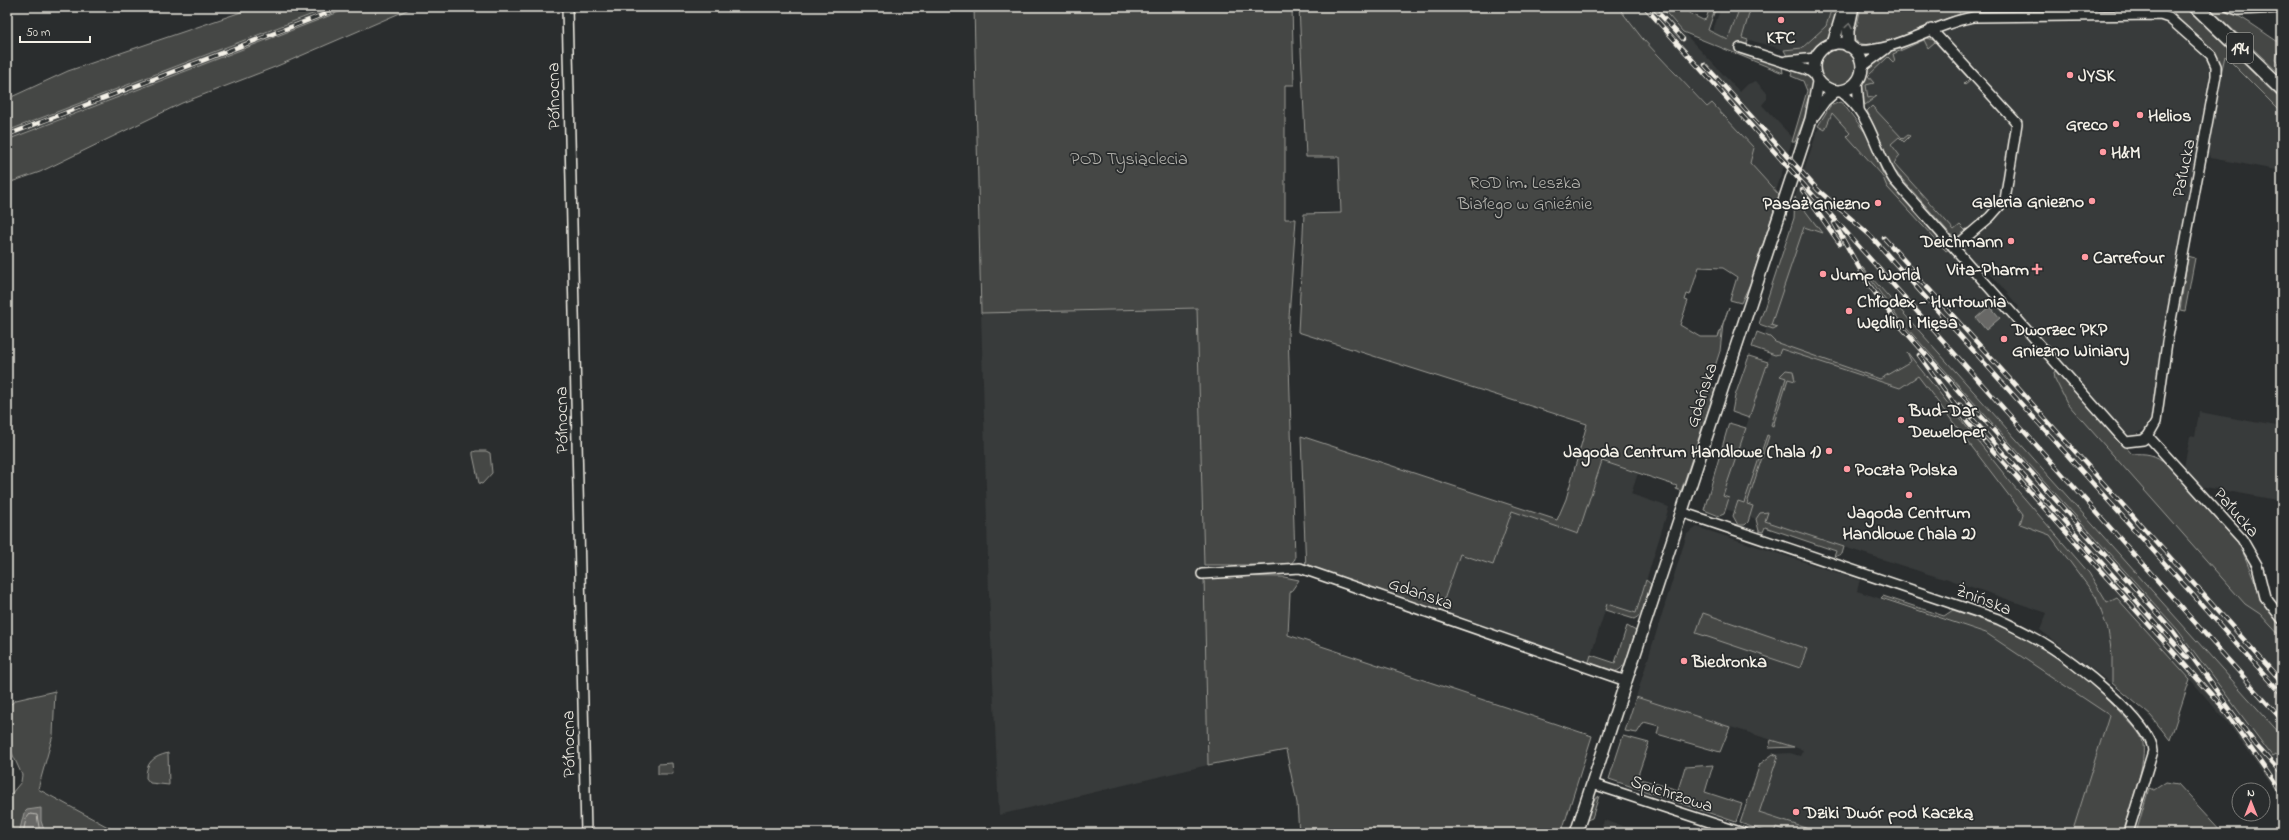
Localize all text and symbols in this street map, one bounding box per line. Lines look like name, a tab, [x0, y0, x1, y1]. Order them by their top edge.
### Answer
marker: KFC	[1776, 15, 1786, 25]
scale bar	[20, 18, 90, 44]
one-way arrow	[1844, 23, 1853, 29]
text: 50 m	[26, 24, 50, 42]
place label: KFC	[1767, 26, 1796, 52]
road number: 194	[2227, 33, 2253, 63]
street label: Północna	[541, 62, 569, 130]
place label: JYSK	[2078, 64, 2117, 90]
marker: JYSK	[2065, 70, 2075, 80]
place label: Helios	[2148, 104, 2191, 130]
marker: Helios	[2135, 110, 2145, 120]
place label: Greco	[2066, 113, 2108, 139]
marker: Greco	[2111, 119, 2121, 129]
street label: Pałucka	[2167, 137, 2203, 200]
place label: H&M	[2111, 141, 2141, 167]
park label: POD Tysiąclecia	[1070, 147, 1188, 173]
marker: H&M	[2098, 147, 2108, 157]
park label: ROD im. Leszka Białego w Gnieźnie	[1457, 171, 1593, 219]
place label: Galeria Gniezno	[1972, 190, 2084, 216]
place label: Pasaż Gniezno	[1763, 192, 1870, 218]
marker: Galeria Gniezno	[2087, 196, 2097, 206]
marker: Pasaż Gniezno	[1873, 198, 1883, 208]
place label: Deichmann	[1920, 230, 2003, 256]
marker: Deichmann	[2006, 236, 2016, 246]
place label: Carrefour	[2093, 246, 2165, 272]
marker: Carrefour	[2080, 252, 2090, 262]
place label: Vita-Pharm	[1946, 258, 2029, 284]
place label: Jump World	[1831, 263, 1921, 289]
marker: Vita-Pharm	[2032, 264, 2042, 274]
marker: Jump World	[1818, 269, 1828, 279]
place label: Chłodex - Hurtownia Wędlin i Mięsa	[1857, 290, 2006, 337]
marker: Chłodex - Hurtownia Wędlin i Mięsa	[1844, 306, 1854, 316]
place label: Dworzec PKP Gniezno Winiary	[2011, 318, 2129, 366]
marker: Dworzec PKP Gniezno Winiary	[1999, 334, 2009, 344]
street label: Gdańska	[1680, 360, 1726, 431]
street label: Północna	[549, 386, 577, 454]
place label: Bud-Dar Deweloper	[1908, 399, 1986, 446]
marker: Bud-Dar Deweloper	[1896, 415, 1906, 425]
place label: Jagoda Centrum Handlowe (hala 1)	[1564, 440, 1822, 467]
marker: Jagoda Centrum Handlowe (hala 1)	[1824, 446, 1834, 456]
place label: Poczta Polska	[1855, 458, 1958, 484]
marker: Poczta Polska	[1842, 464, 1852, 474]
street label: Pałucka	[2206, 483, 2265, 544]
marker: Jagoda Centrum Handlowe (hala 2)	[1904, 490, 1914, 500]
place label: Jagoda Centrum Handlowe (hala 2)	[1842, 501, 1976, 548]
street label: Gdańska	[1385, 572, 1456, 618]
street label: Żnińska	[1952, 578, 2015, 623]
place label: Biedronka	[1691, 650, 1767, 676]
marker: Biedronka	[1679, 656, 1689, 666]
street label: Północna	[556, 710, 584, 778]
street label: Spichrzowa	[1627, 769, 1716, 820]
north arrow	[2231, 782, 2271, 822]
text: N	[2247, 785, 2255, 801]
place label: Dziki Dwór pod Kaczką	[1803, 801, 1974, 827]
marker: Dziki Dwór pod Kaczką	[1791, 807, 1801, 817]

